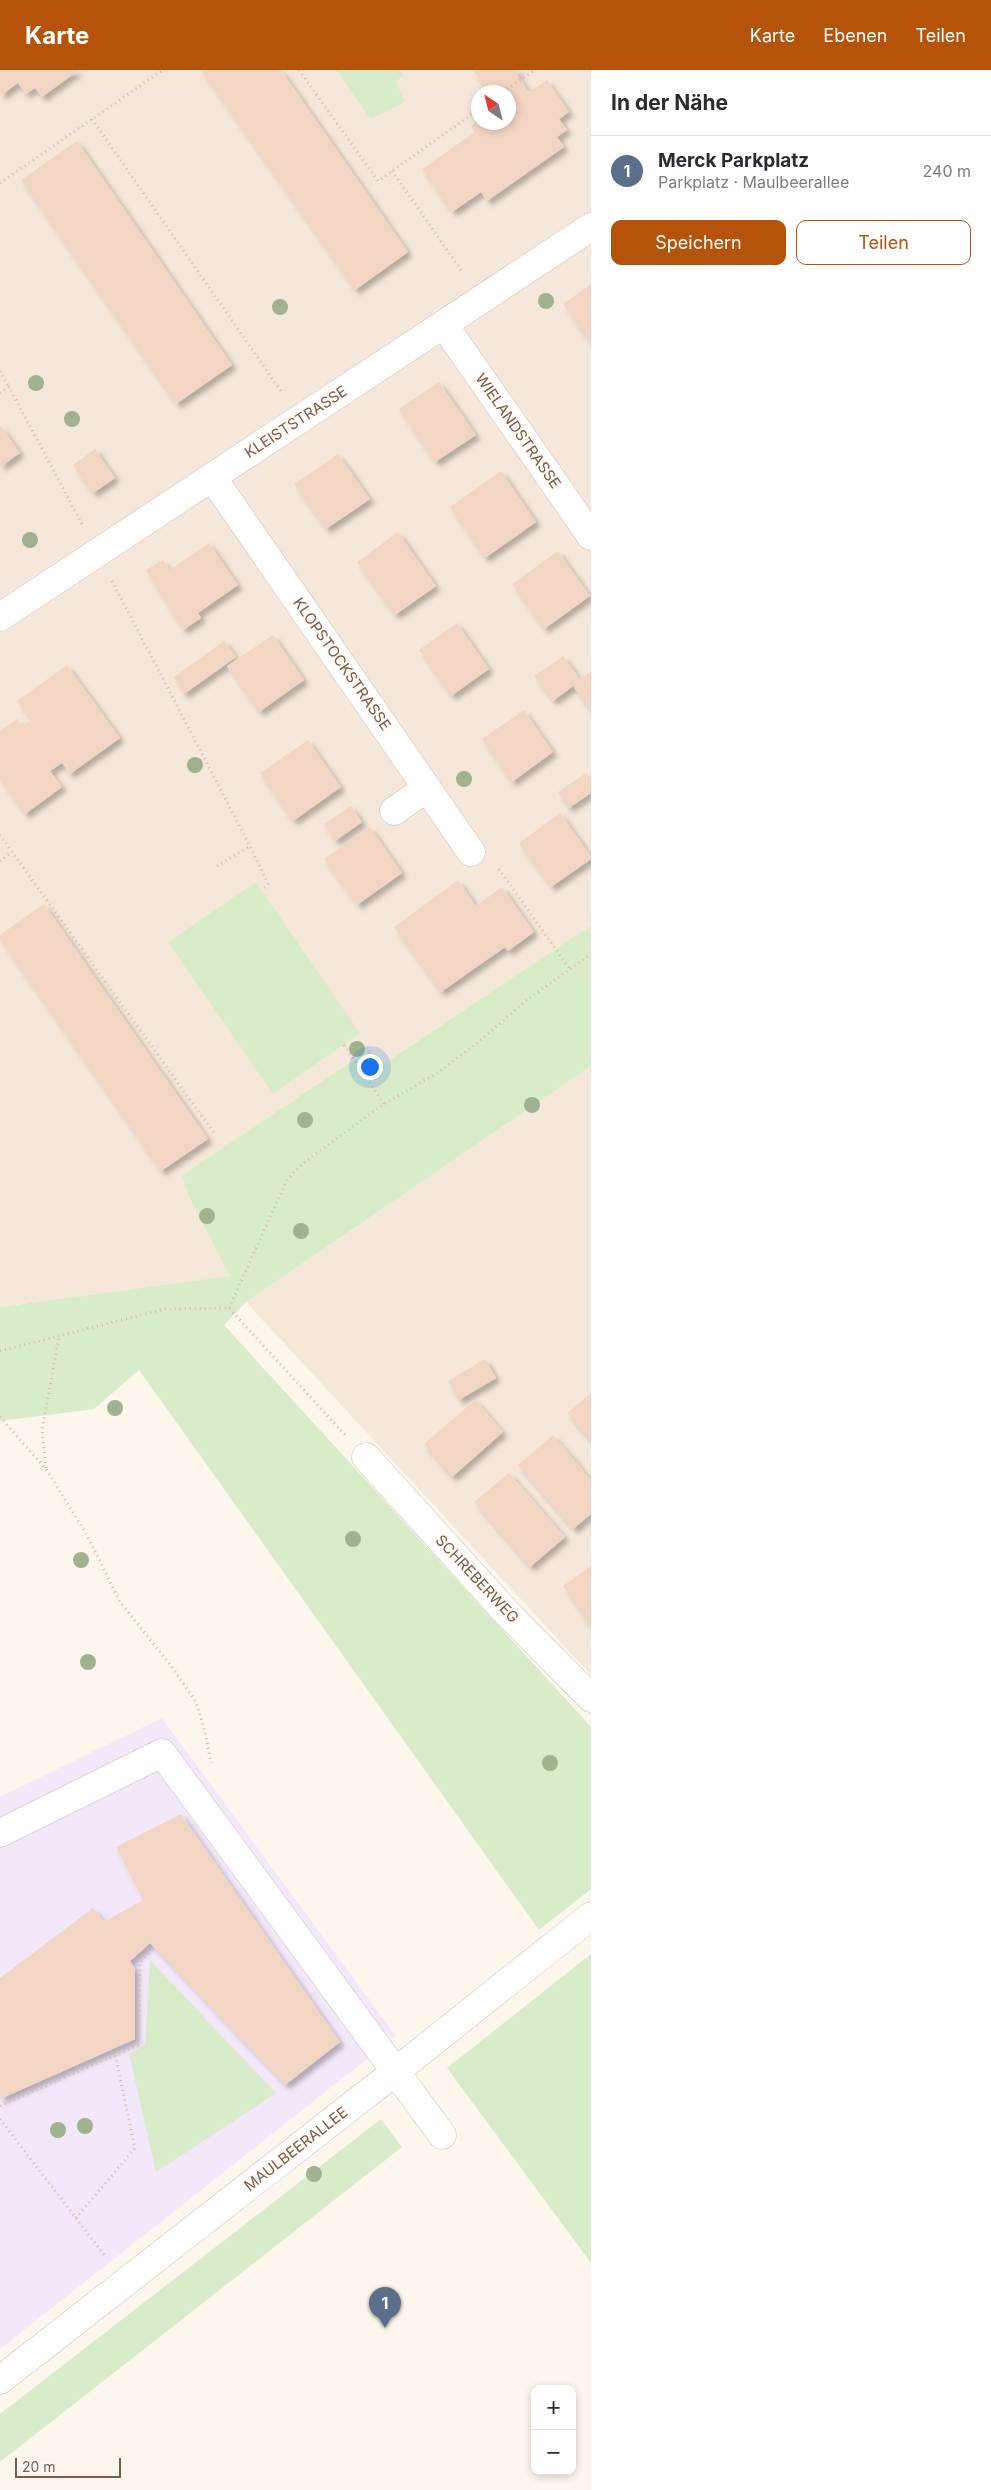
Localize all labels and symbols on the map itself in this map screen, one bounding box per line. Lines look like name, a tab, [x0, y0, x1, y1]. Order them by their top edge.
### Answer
north arrow	[471, 85, 516, 130]
street label: WIELANDSTRASSE	[472, 369, 565, 492]
street label: KLEISTSTRASSE	[241, 381, 351, 462]
street label: KLOPSTOCKSTRASSE	[289, 594, 395, 734]
your location	[357, 1054, 383, 1080]
street label: SCHREBERWEG	[432, 1531, 523, 1627]
street label: MAULBEERALLEE	[240, 2102, 351, 2195]
pin: 1	[369, 2287, 401, 2328]
scale bar	[15, 2455, 121, 2478]

